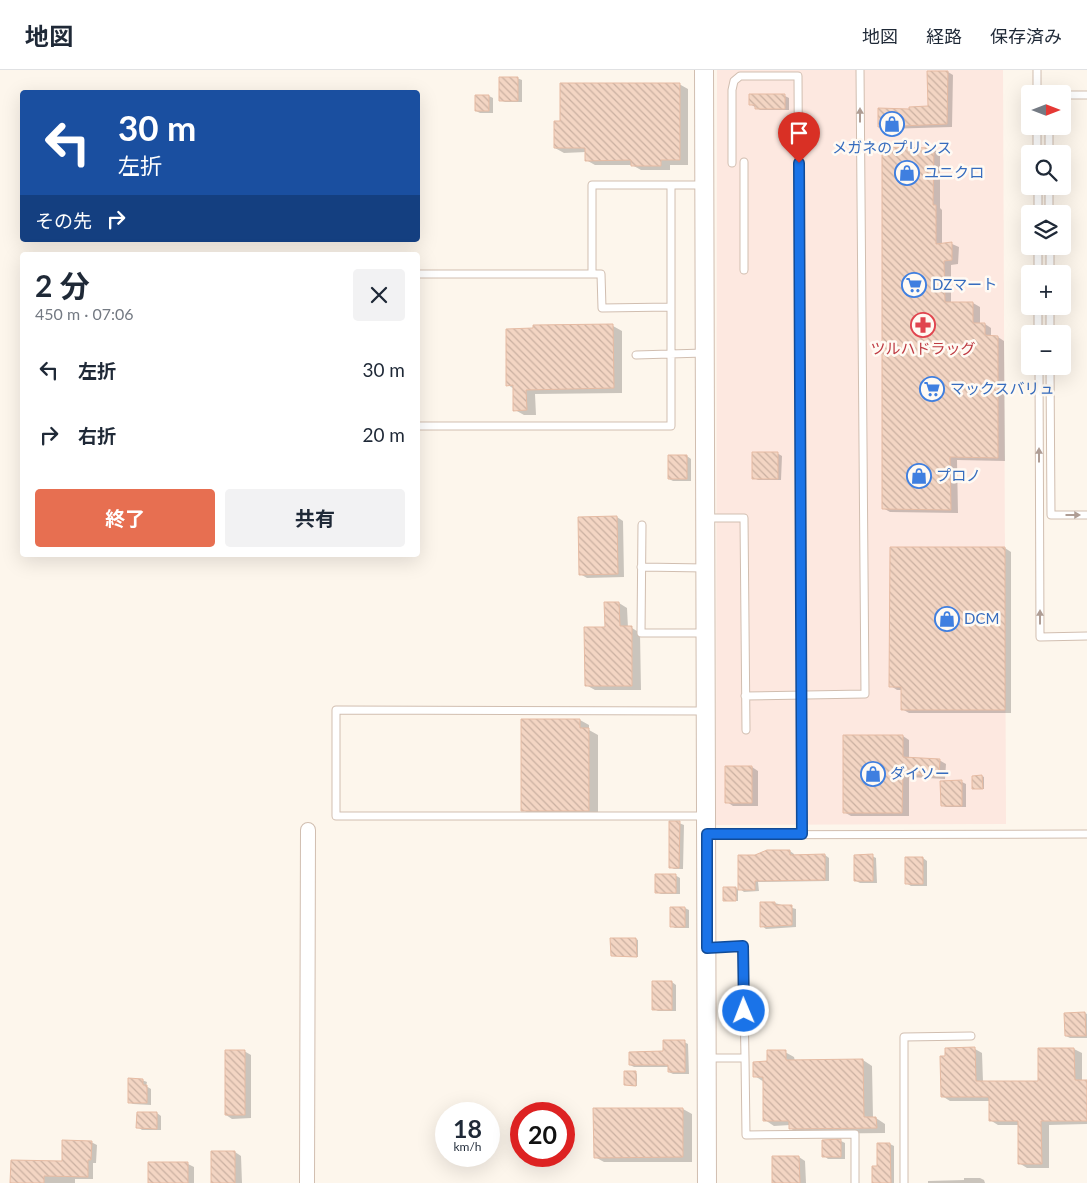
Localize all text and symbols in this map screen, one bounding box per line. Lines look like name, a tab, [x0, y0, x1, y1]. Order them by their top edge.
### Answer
text: 地図	[25, 21, 73, 50]
text: 地図	[862, 25, 898, 47]
text: 経路	[926, 25, 962, 47]
text: 保存済み	[990, 25, 1062, 47]
north arrow	[1021, 85, 1071, 135]
map controls	[1021, 85, 1071, 375]
text: 30 m	[118, 106, 196, 148]
one-way arrow	[856, 107, 864, 123]
icon: left	[35, 110, 100, 175]
shop icon: メガネのプリンス	[879, 111, 905, 137]
pin	[778, 112, 820, 163]
icon: arrive	[785, 119, 813, 147]
place label: メガネのプリンス	[832, 138, 952, 156]
button: search	[1021, 145, 1071, 195]
text: 左折	[118, 152, 162, 179]
shop icon: ユニクロ	[894, 160, 920, 186]
place label: ユニクロ	[924, 163, 984, 181]
icon: right	[102, 205, 130, 233]
button: layers	[1021, 205, 1071, 255]
text: その先	[35, 209, 92, 232]
button: +	[1021, 265, 1071, 315]
text: 2 分	[35, 267, 90, 303]
button: close	[353, 269, 405, 321]
supermarket icon: DZマート	[901, 272, 927, 298]
place label: DZマート	[932, 275, 997, 293]
text: 450 m · 07:06	[35, 304, 134, 323]
pharmacy icon: ツルハドラッグ	[910, 312, 936, 338]
button: −	[1021, 325, 1071, 375]
place label: ツルハドラッグ	[870, 339, 976, 357]
icon: left	[35, 356, 63, 384]
text: 30 m	[362, 358, 405, 381]
text: 左折	[78, 359, 116, 382]
supermarket icon: マックスバリュ	[919, 376, 945, 402]
place label: マックスバリュ	[950, 379, 1055, 397]
icon: right	[35, 421, 63, 449]
text: 20 m	[362, 423, 405, 446]
text: 右折	[78, 424, 116, 447]
one-way arrow	[1035, 446, 1043, 462]
shop icon: プロノ	[906, 463, 932, 489]
place label: プロノ	[936, 466, 981, 484]
button: 終了	[35, 489, 215, 547]
button: 共有	[225, 489, 405, 547]
one-way arrow	[1065, 511, 1081, 519]
shop icon: DCM	[934, 606, 960, 632]
place label: DCM	[964, 609, 999, 627]
one-way arrow	[1036, 609, 1044, 625]
shop icon: ダイソー	[860, 761, 886, 787]
place label: ダイソー	[890, 764, 950, 782]
position arrow	[717, 984, 769, 1036]
speed limit sign: 20	[510, 1102, 575, 1167]
text: 18	[453, 1113, 482, 1143]
text: km/h	[453, 1139, 482, 1154]

